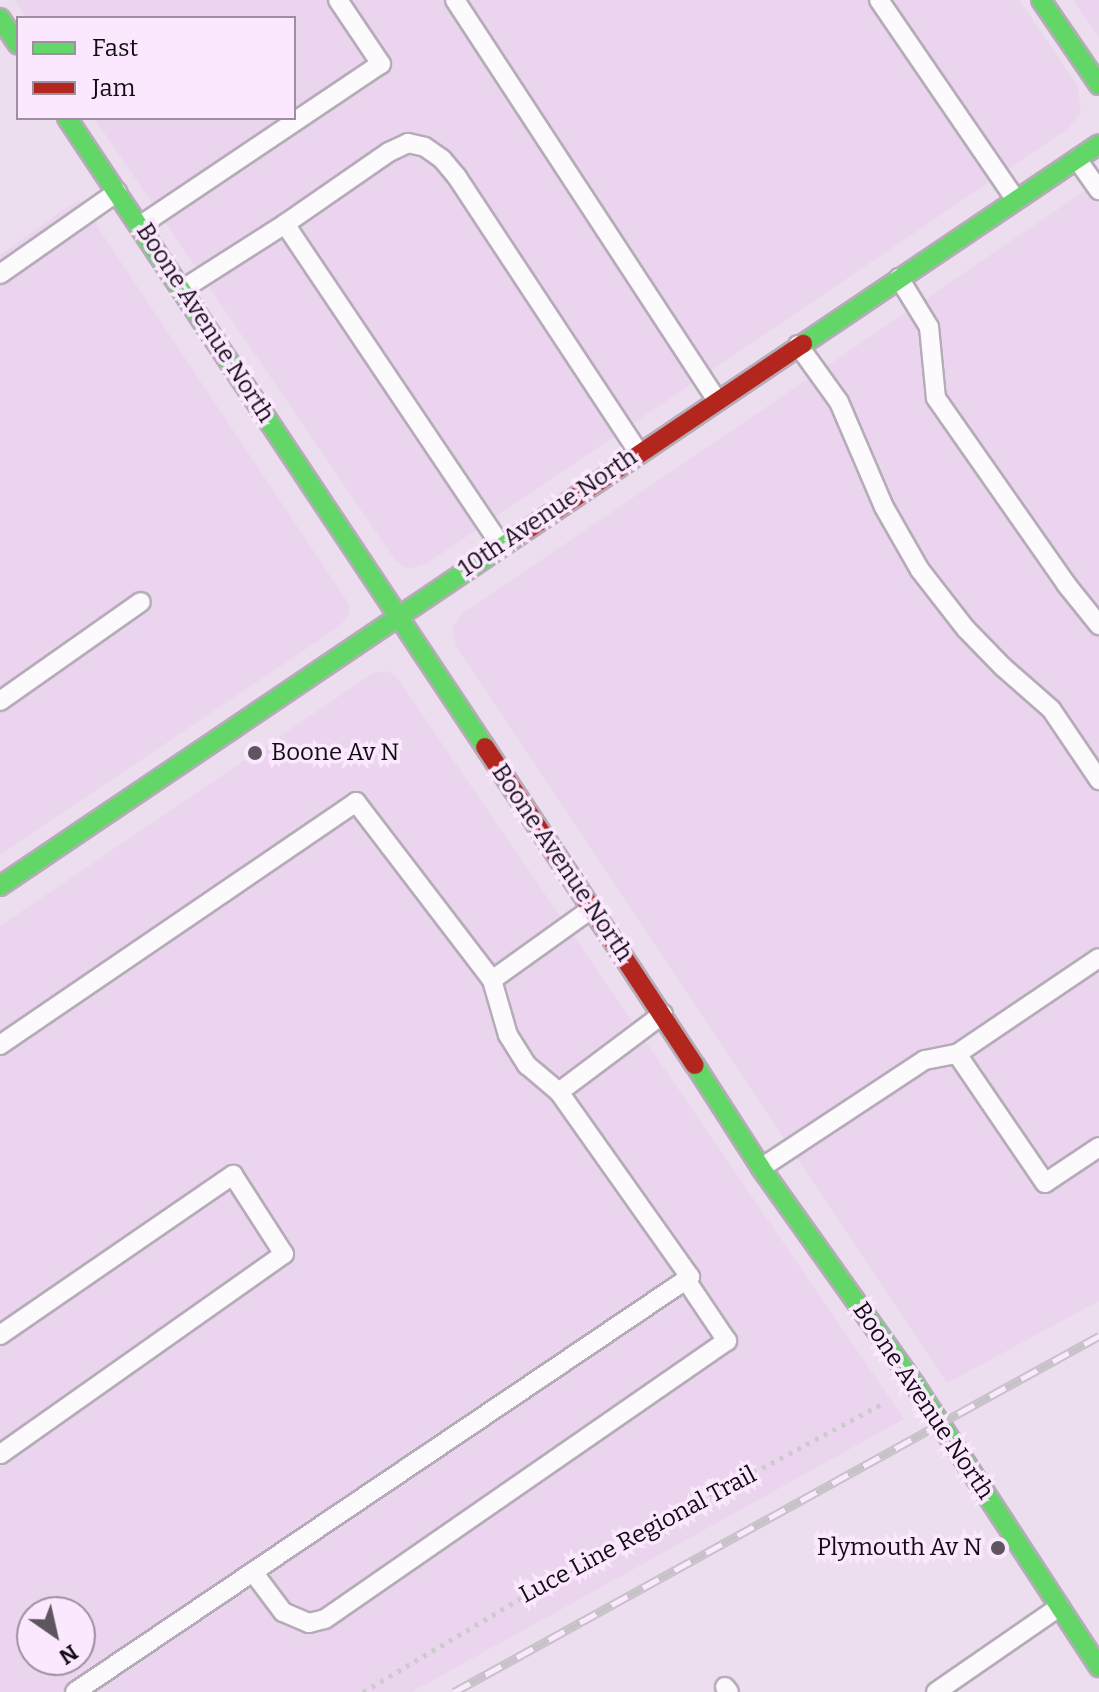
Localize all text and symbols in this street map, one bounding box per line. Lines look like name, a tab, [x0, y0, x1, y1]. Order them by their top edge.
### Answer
legend	[16, 16, 296, 120]
text: Fast	[92, 34, 138, 62]
text: Jam	[92, 74, 135, 102]
street label: Boone Avenue North	[130, 218, 280, 428]
street label: 10th Avenue North	[453, 443, 643, 583]
place label: Boone Av N	[271, 739, 399, 767]
marker: Boone Av N	[246, 744, 264, 762]
street label: Boone Avenue North	[485, 759, 639, 967]
street label: Boone Avenue North	[846, 1297, 1000, 1505]
street label: Luce Line Regional Trail	[515, 1460, 761, 1610]
place label: Plymouth Av N	[817, 1534, 982, 1562]
marker: Plymouth Av N	[989, 1539, 1007, 1557]
north arrow	[16, 1596, 96, 1676]
text: N	[54, 1639, 83, 1671]

